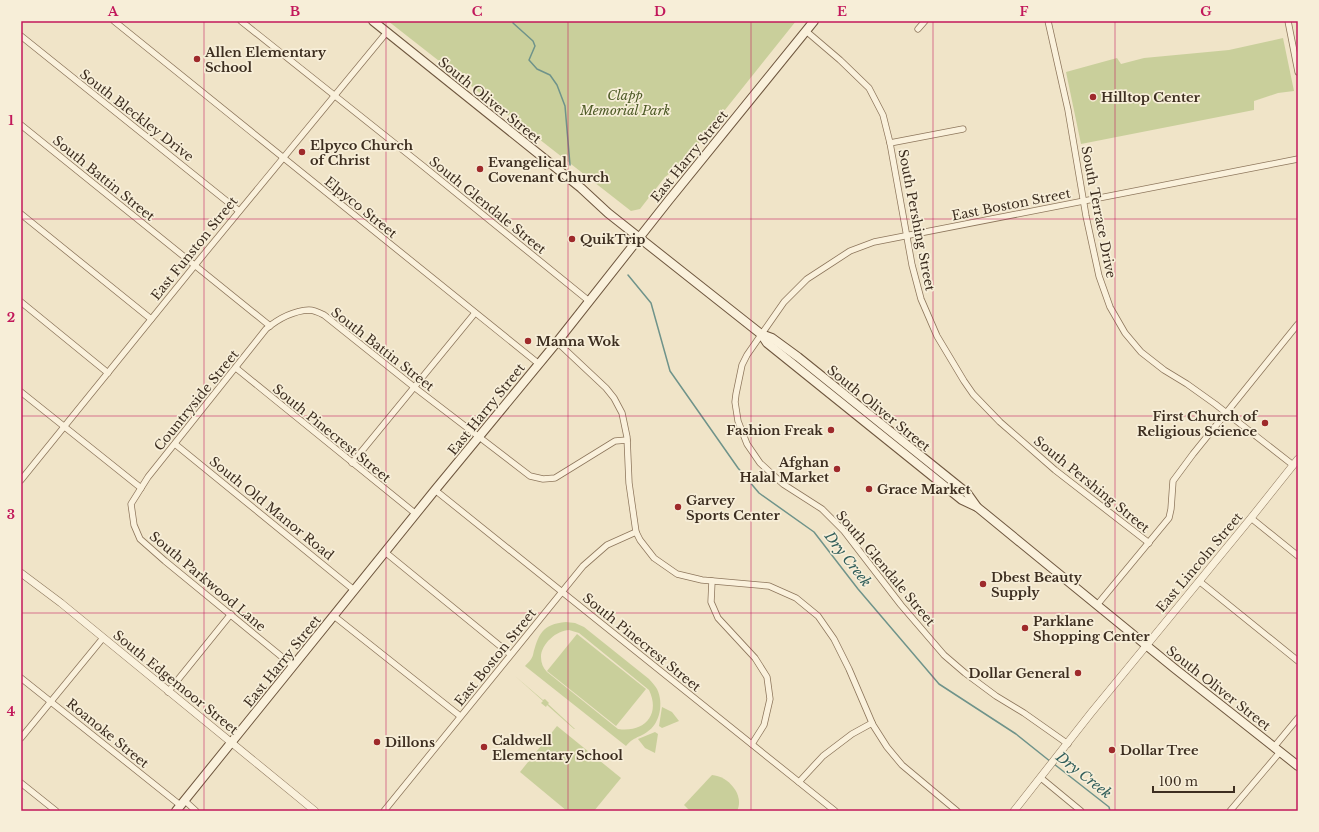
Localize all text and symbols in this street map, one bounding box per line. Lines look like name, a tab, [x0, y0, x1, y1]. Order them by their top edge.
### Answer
text: A	[107, 3, 119, 20]
text: B	[290, 3, 300, 20]
text: C	[472, 3, 483, 20]
text: D	[654, 3, 666, 20]
text: E	[837, 3, 847, 20]
text: F	[1020, 3, 1029, 20]
text: G	[1200, 3, 1212, 20]
place label: Allen Elementary School	[204, 44, 327, 76]
marker: Allen Elementary School	[192, 54, 202, 64]
street label: South Oliver Street	[435, 54, 545, 147]
street label: South Bleckley Drive	[76, 66, 197, 165]
park label: Clapp Memorial Park	[579, 87, 670, 119]
place label: Hilltop Center	[1101, 89, 1201, 106]
marker: Hilltop Center	[1088, 92, 1098, 102]
street label: East Harry Street	[647, 107, 732, 206]
text: 1	[8, 112, 14, 129]
street label: South Battin Street	[49, 132, 158, 225]
place label: Elpyco Church of Christ	[310, 137, 414, 169]
street label: South Terrace Drive	[1077, 145, 1120, 280]
marker: Elpyco Church of Christ	[297, 147, 307, 157]
street label: South Pershing Street	[894, 148, 939, 293]
street label: South Glendale Street	[426, 153, 550, 258]
place label: Evangelical Covenant Church	[488, 154, 610, 186]
marker: Evangelical Covenant Church	[475, 164, 485, 174]
street label: Elpyco Street	[321, 173, 401, 242]
street label: East Boston Street	[950, 185, 1072, 224]
street label: East Funston Street	[147, 193, 242, 304]
place label: QuikTrip	[580, 231, 645, 248]
marker: QuikTrip	[567, 234, 577, 244]
street label: South Battin Street	[328, 304, 438, 395]
text: 2	[7, 309, 15, 326]
place label: Manna Wok	[536, 333, 620, 350]
marker: Manna Wok	[523, 336, 533, 346]
street label: Countryside Street	[150, 346, 242, 454]
street label: East Harry Street	[444, 360, 529, 459]
street label: South Oliver Street	[824, 362, 934, 455]
street label: South Pinecrest Street	[269, 380, 394, 486]
place label: First Church of Religious Science	[1137, 408, 1258, 440]
marker: First Church of Religious Science	[1260, 418, 1270, 428]
place label: Fashion Freak	[726, 422, 823, 439]
marker: Fashion Freak	[826, 425, 836, 435]
street label: South Pershing Street	[1030, 432, 1153, 536]
street label: South Old Manor Road	[206, 453, 337, 564]
place label: Afghan Halal Market	[739, 454, 830, 486]
marker: Afghan Halal Market	[832, 464, 842, 474]
place label: Grace Market	[877, 481, 970, 498]
marker: Grace Market	[864, 484, 874, 494]
place label: Garvey Sports Center	[686, 492, 780, 524]
marker: Garvey Sports Center	[673, 502, 683, 512]
text: 3	[7, 506, 15, 523]
street label: South Glendale Street	[832, 507, 939, 630]
street label: East Lincoln Street	[1153, 509, 1246, 616]
water label: Dry Creek	[820, 527, 875, 590]
street label: South Parkwood Lane	[146, 528, 269, 635]
place label: Dbest Beauty Supply	[991, 569, 1082, 601]
marker: Dbest Beauty Supply	[978, 579, 988, 589]
street label: South Pinecrest Street	[579, 589, 704, 695]
street label: East Boston Street	[451, 605, 540, 710]
street label: East Harry Street	[240, 612, 325, 711]
place label: Parklane Shopping Center	[1033, 613, 1150, 645]
marker: Parklane Shopping Center	[1020, 623, 1030, 633]
street label: South Edgemoor Street	[110, 627, 242, 738]
street label: South Oliver Street	[1163, 642, 1274, 734]
place label: Dollar General	[968, 665, 1070, 682]
marker: Dollar General	[1073, 668, 1083, 678]
street label: Roanoke Street	[63, 695, 152, 772]
text: 4	[7, 703, 16, 720]
place label: Caldwell Elementary School	[492, 732, 623, 764]
place label: Dillons	[385, 734, 435, 751]
marker: Dillons	[372, 737, 382, 747]
marker: Caldwell Elementary School	[479, 742, 489, 752]
place label: Dollar Tree	[1120, 742, 1199, 759]
marker: Dollar Tree	[1107, 745, 1117, 755]
water label: Dry Creek	[1052, 747, 1115, 802]
scale bar	[1153, 768, 1234, 794]
text: 100 m	[1159, 774, 1198, 789]

